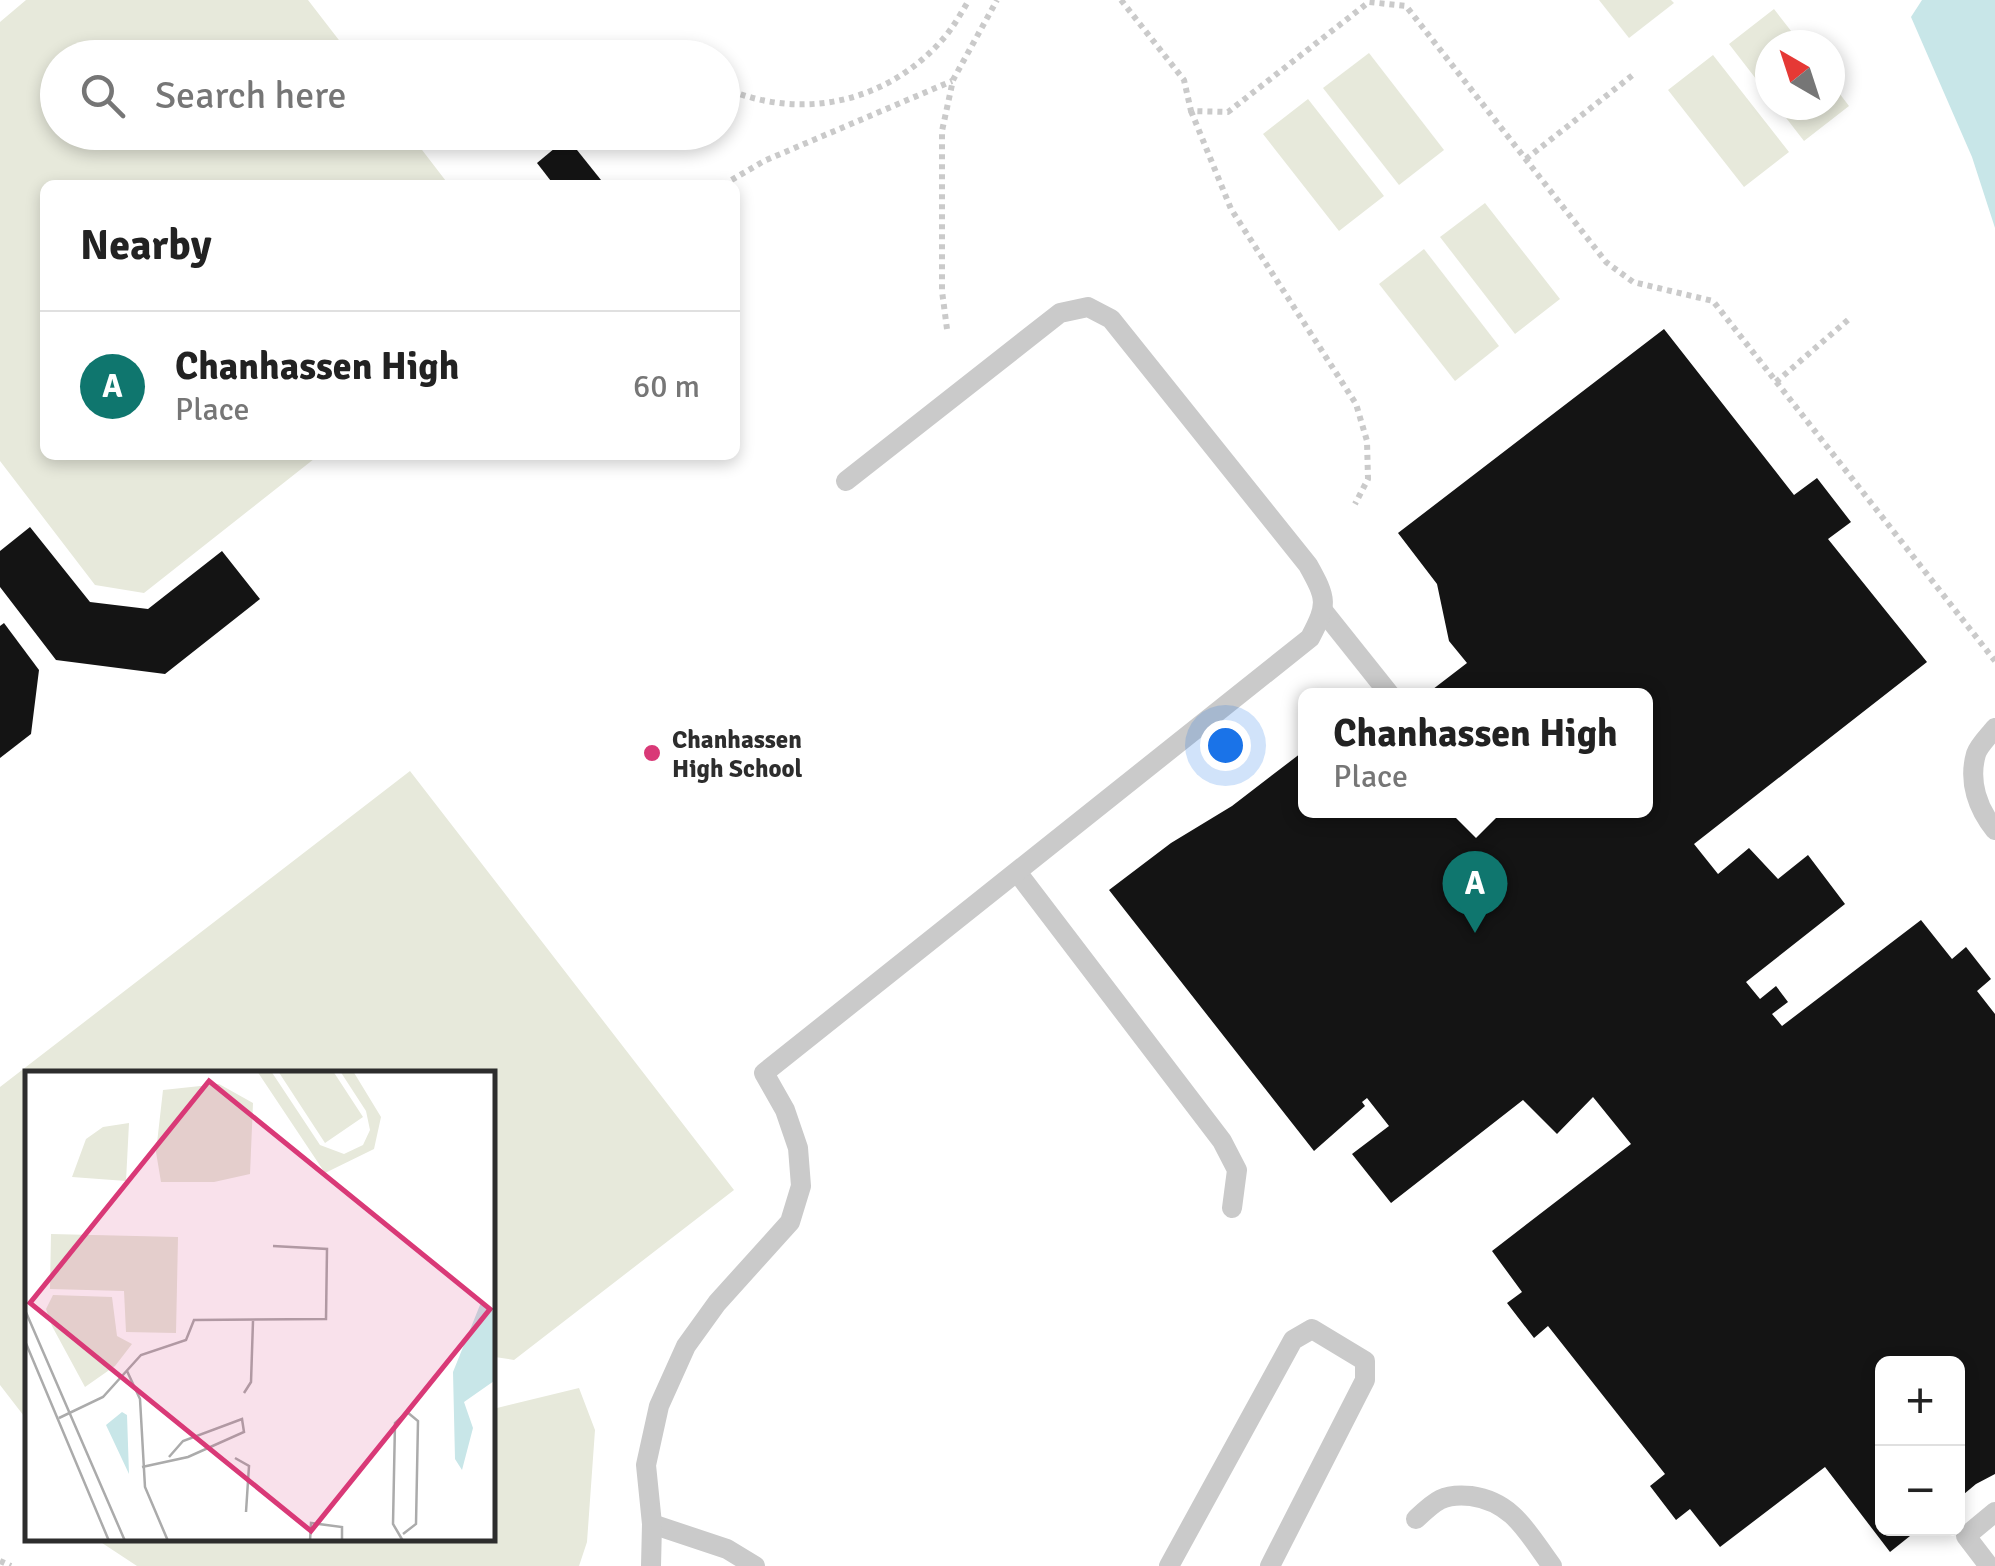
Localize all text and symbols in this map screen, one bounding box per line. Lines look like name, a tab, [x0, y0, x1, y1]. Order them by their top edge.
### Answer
north arrow	[1755, 30, 1845, 120]
search box	[40, 40, 740, 150]
icon: search	[75, 68, 130, 123]
text: Search here	[155, 72, 347, 119]
text: Nearby	[80, 220, 212, 271]
text: Chanhassen High	[175, 343, 459, 390]
text: A	[102, 367, 123, 406]
text: 60 m	[633, 367, 700, 406]
text: Place	[175, 390, 250, 429]
popup	[1298, 688, 1653, 818]
text: Chanhassen High	[1333, 710, 1618, 757]
your location	[1200, 720, 1251, 771]
place label: Chanhassen High School	[672, 724, 803, 784]
marker: Chanhassen High School	[641, 742, 663, 764]
text: Place	[1333, 757, 1408, 796]
pin: A	[1442, 850, 1508, 933]
inset map	[25, 1071, 495, 1541]
map controls	[1875, 1356, 1965, 1536]
button: +	[1875, 1356, 1965, 1446]
button: −	[1875, 1446, 1965, 1536]

